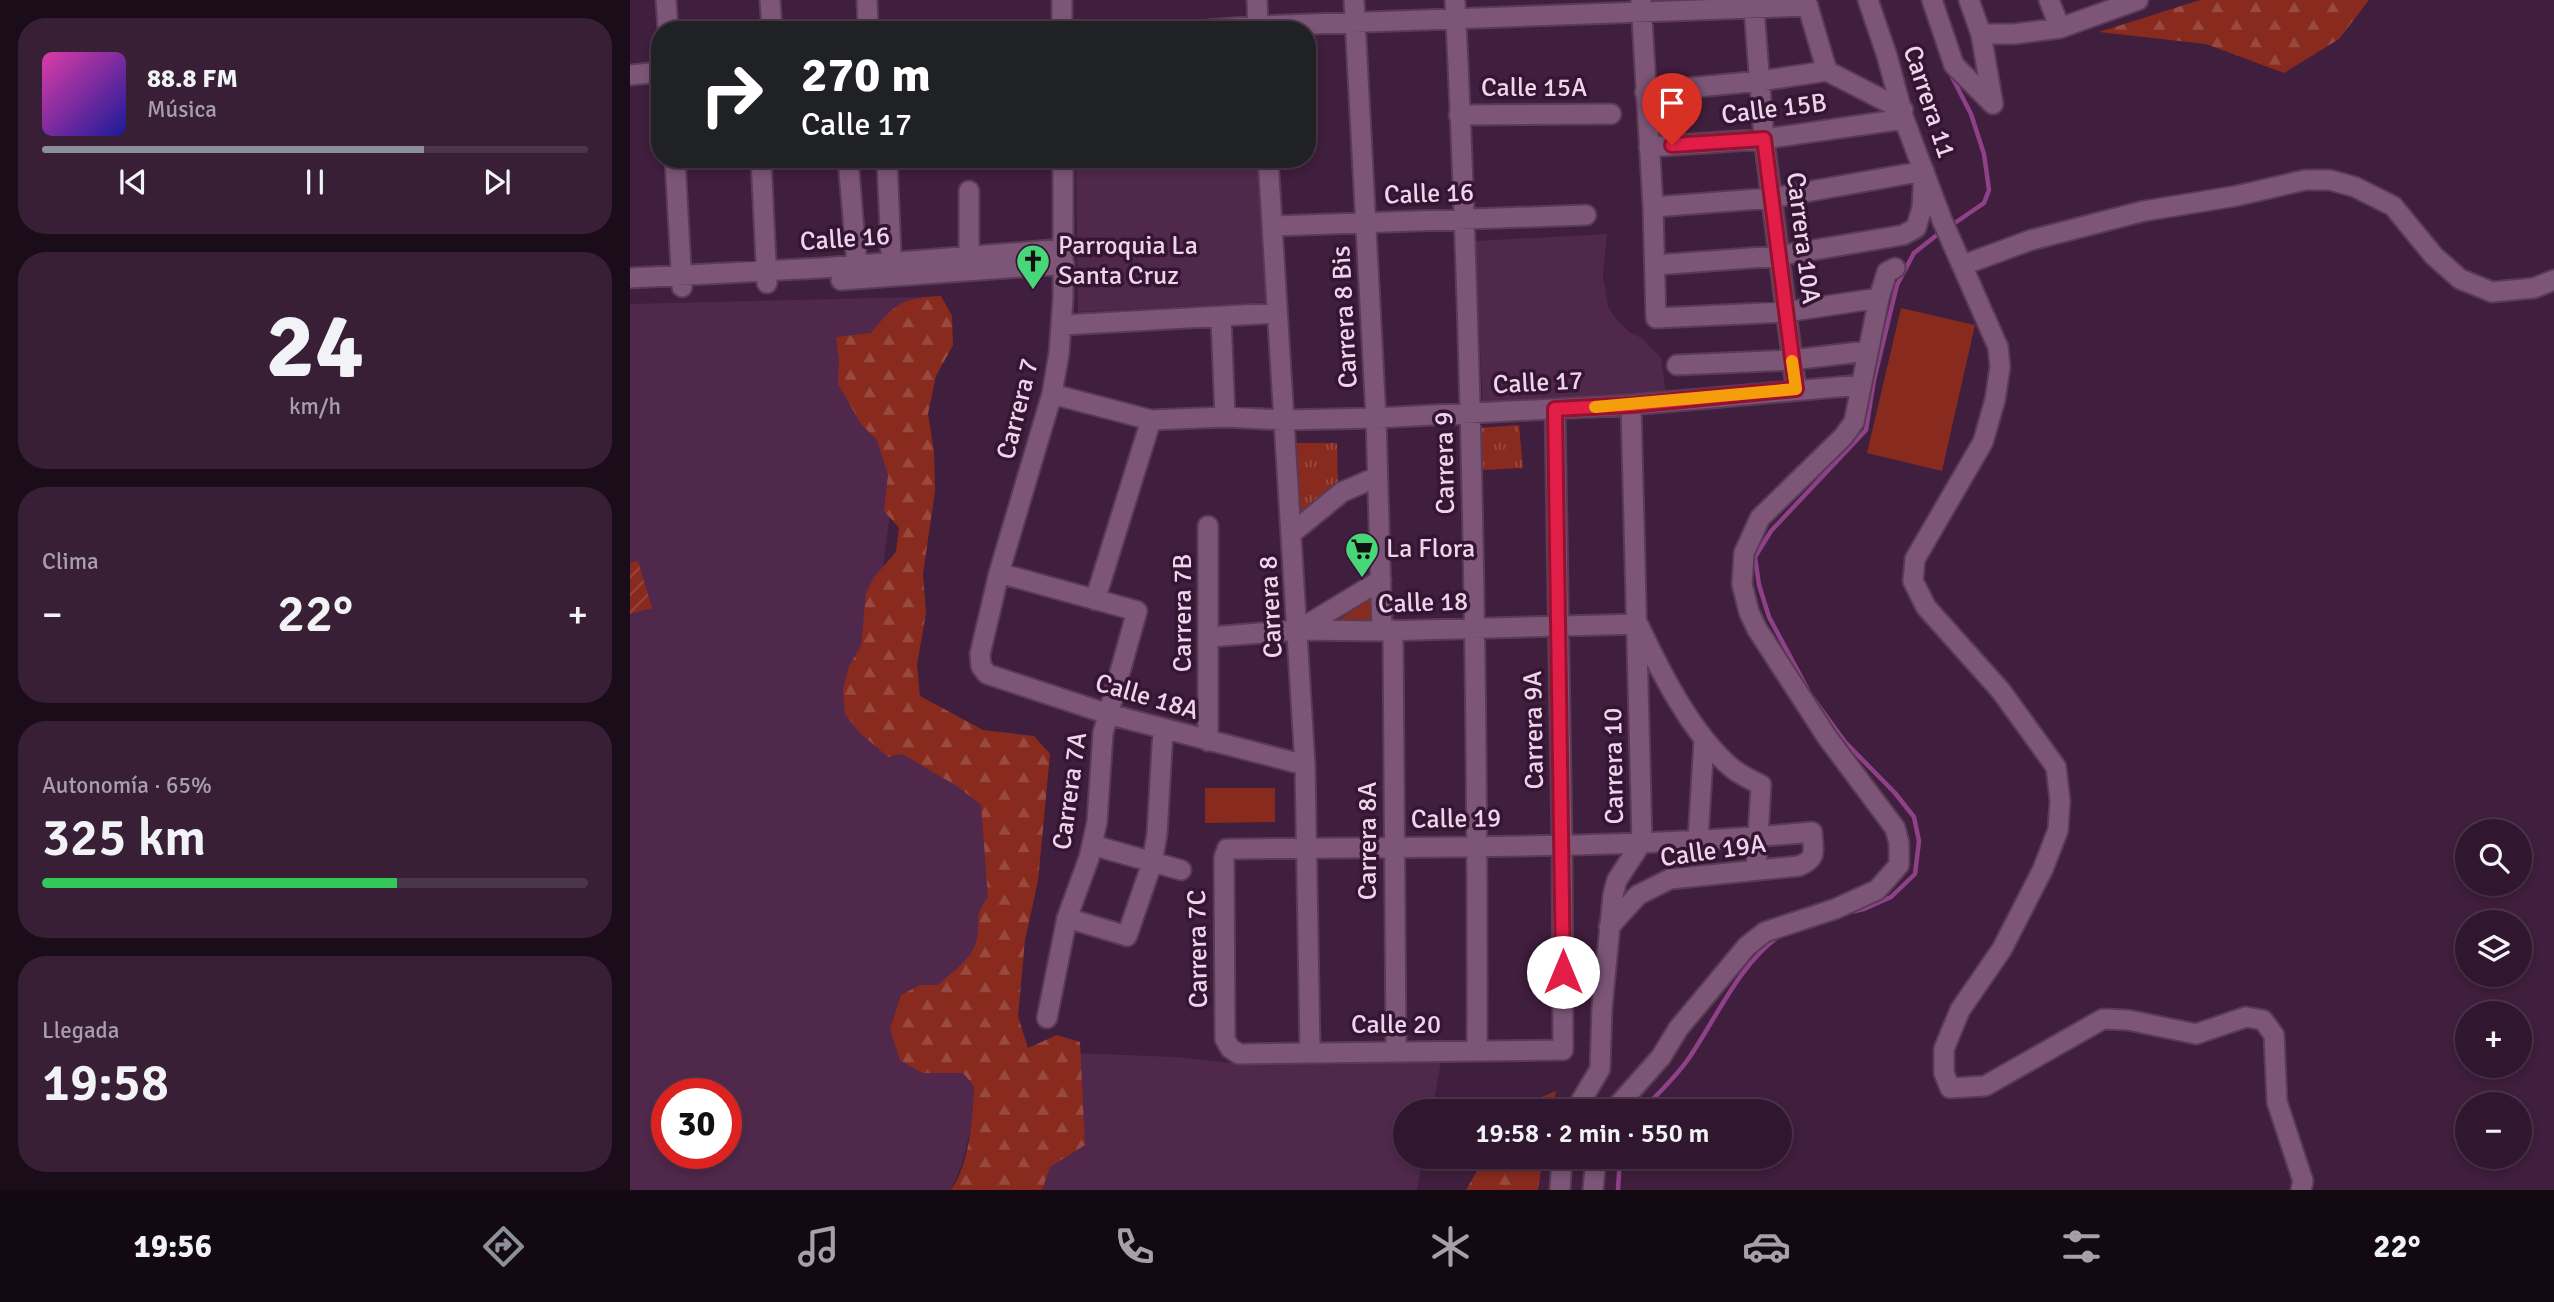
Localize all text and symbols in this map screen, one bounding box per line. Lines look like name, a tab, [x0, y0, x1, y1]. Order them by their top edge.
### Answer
street label: Carrera 11	[1896, 42, 1962, 162]
text: 270 m	[801, 45, 931, 105]
icon: right	[686, 49, 777, 140]
text: 88.8 FM	[147, 63, 238, 95]
street label: Calle 15A	[1481, 72, 1587, 104]
pin	[1642, 73, 1702, 145]
icon: arrive	[1653, 84, 1691, 122]
street label: Calle 15B	[1719, 87, 1829, 131]
text: Música	[147, 95, 217, 124]
text: Calle 17	[801, 105, 912, 144]
icon: previous	[114, 163, 152, 201]
icon: pause	[296, 163, 334, 201]
icon: next	[478, 163, 516, 201]
street label: Carrera 10A	[1779, 170, 1827, 306]
street label: Calle 16	[1383, 176, 1475, 212]
street label: Calle 16	[799, 220, 891, 258]
place label: Parroquia La Santa Cruz	[1058, 230, 1198, 292]
church icon: Parroquia La Santa Cruz	[1014, 242, 1052, 291]
street label: Carrera 8 Bis	[1325, 245, 1365, 389]
text: 24	[266, 290, 364, 403]
street label: Carrera 7	[990, 355, 1046, 463]
street label: Calle 17	[1492, 365, 1584, 401]
text: km/h	[289, 392, 341, 421]
street label: Carrera 9	[1428, 411, 1462, 515]
supermarket icon: La Flora	[1343, 530, 1381, 579]
place label: La Flora	[1386, 533, 1475, 565]
text: Clima	[42, 547, 99, 576]
street label: Carrera 7B	[1167, 554, 1199, 672]
street label: Carrera 8	[1252, 555, 1290, 659]
text: 22°	[277, 582, 353, 646]
street label: Calle 18	[1377, 585, 1469, 621]
text: −	[42, 591, 63, 638]
text: +	[567, 591, 588, 638]
street label: Calle 18A	[1092, 667, 1203, 727]
street label: Carrera 9A	[1517, 670, 1551, 790]
street label: Carrera 10	[1597, 707, 1631, 825]
street label: Carrera 7A	[1046, 730, 1094, 852]
text: Autonomía · 65%	[42, 771, 212, 800]
street label: Carrera 8A	[1352, 782, 1384, 900]
street label: Calle 19	[1411, 802, 1501, 836]
text: 325 km	[42, 806, 206, 870]
map controls	[2455, 819, 2532, 1169]
button: search	[2455, 819, 2532, 896]
street label: Calle 19A	[1658, 828, 1768, 874]
street label: Carrera 7C	[1181, 890, 1215, 1008]
button: layers	[2455, 910, 2532, 987]
position arrow	[1526, 935, 1600, 1009]
button: +	[2455, 1001, 2532, 1078]
street label: Calle 20	[1351, 1009, 1441, 1041]
text: Llegada	[42, 1016, 119, 1045]
text: 19:58	[42, 1051, 169, 1115]
speed limit sign: 30	[651, 1078, 742, 1169]
button: −	[2455, 1092, 2532, 1169]
text: 19:58 · 2 min · 550 m	[1476, 1118, 1709, 1150]
icon: directions	[479, 1222, 528, 1271]
icon: music	[794, 1222, 843, 1271]
icon: phone	[1110, 1222, 1159, 1271]
icon: climate	[1426, 1222, 1475, 1271]
icon: car	[1742, 1222, 1791, 1271]
icon: filters	[2057, 1222, 2106, 1271]
text: 19:56	[133, 1227, 212, 1266]
text: 22°	[2373, 1227, 2421, 1266]

